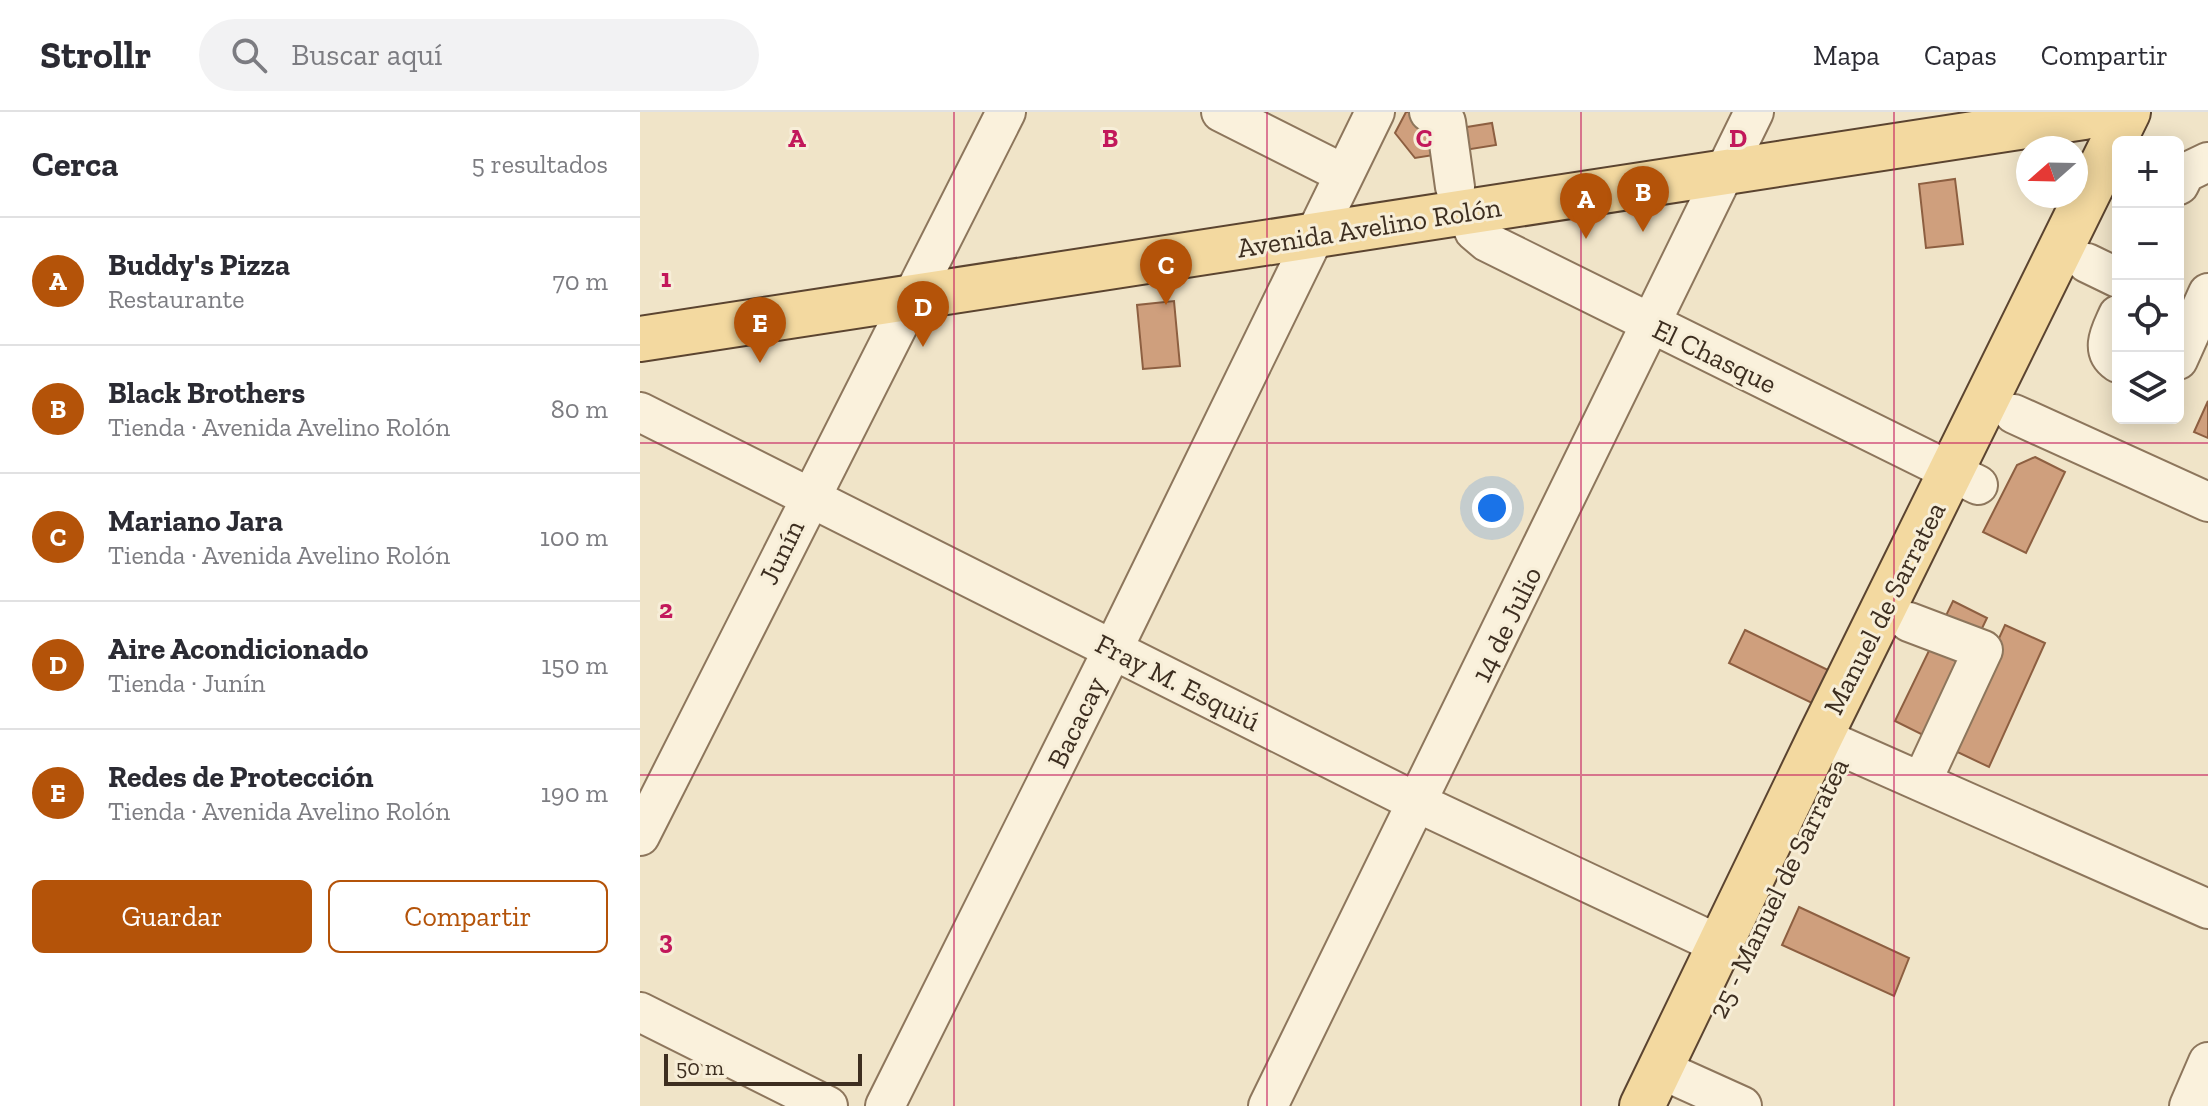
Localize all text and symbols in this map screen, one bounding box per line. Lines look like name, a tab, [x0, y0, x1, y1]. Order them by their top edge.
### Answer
search box	[199, 19, 759, 91]
text: Strollr	[40, 32, 151, 78]
icon: search	[227, 33, 271, 77]
text: Buscar aquí	[291, 37, 442, 73]
text: Mapa	[1813, 39, 1880, 72]
text: Capas	[1924, 39, 1997, 72]
text: Compartir	[2041, 39, 2168, 72]
text: A	[788, 122, 806, 154]
text: B	[1102, 122, 1118, 154]
text: C	[1416, 122, 1432, 154]
text: D	[1729, 122, 1747, 154]
north arrow	[2016, 136, 2088, 208]
map controls	[2112, 136, 2184, 424]
button: +	[2112, 136, 2184, 208]
text: Cerca	[32, 144, 119, 185]
text: 5 resultados	[472, 148, 608, 180]
pin: B	[1617, 166, 1669, 232]
pin: A	[1560, 173, 1612, 239]
street label: Avenida Avelino Rolón	[1235, 190, 1504, 265]
button: −	[2112, 208, 2184, 280]
pin: C	[1140, 239, 1192, 305]
text: Buddy's Pizza	[108, 247, 290, 283]
text: 1	[661, 262, 672, 294]
text: A	[49, 265, 67, 297]
text: 70 m	[552, 265, 608, 297]
button: locate	[2112, 280, 2184, 352]
pin: D	[897, 281, 949, 347]
text: Restaurante	[108, 283, 244, 315]
pin: E	[734, 297, 786, 363]
street label: El Chasque	[1647, 312, 1782, 401]
button: layers	[2112, 352, 2184, 424]
text: Black Brothers	[108, 375, 305, 411]
text: B	[50, 393, 66, 425]
text: 80 m	[551, 393, 608, 425]
text: Tienda · Avenida Avelino Rolón	[108, 411, 450, 443]
your location	[1472, 488, 1512, 528]
street label: Manuel de Sarratea	[1817, 496, 1953, 720]
text: Mariano Jara	[108, 503, 283, 539]
street label: Junín	[752, 514, 811, 590]
text: C	[50, 521, 66, 553]
text: 100 m	[540, 521, 608, 553]
text: Tienda · Avenida Avelino Rolón	[108, 539, 450, 571]
street label: 14 de Julio	[1464, 561, 1548, 687]
text: 2	[659, 593, 673, 625]
street label: Fray M. Esquiú	[1090, 627, 1266, 738]
text: Aire Acondicionado	[108, 631, 369, 667]
text: D	[49, 649, 67, 681]
text: 150 m	[541, 649, 608, 681]
text: Tienda · Junín	[108, 667, 265, 699]
street label: Bacacay	[1040, 671, 1113, 773]
street label: 25 - Manuel de Sarratea	[1701, 752, 1856, 1024]
text: Redes de Protección	[108, 759, 374, 795]
text: E	[50, 777, 66, 809]
text: 190 m	[541, 777, 608, 809]
text: Tienda · Avenida Avelino Rolón	[108, 795, 450, 827]
button: Guardar	[32, 880, 312, 953]
button: Compartir	[328, 880, 608, 953]
text: 3	[659, 924, 673, 956]
scale bar	[664, 1050, 862, 1086]
text: 50 m	[676, 1054, 724, 1081]

